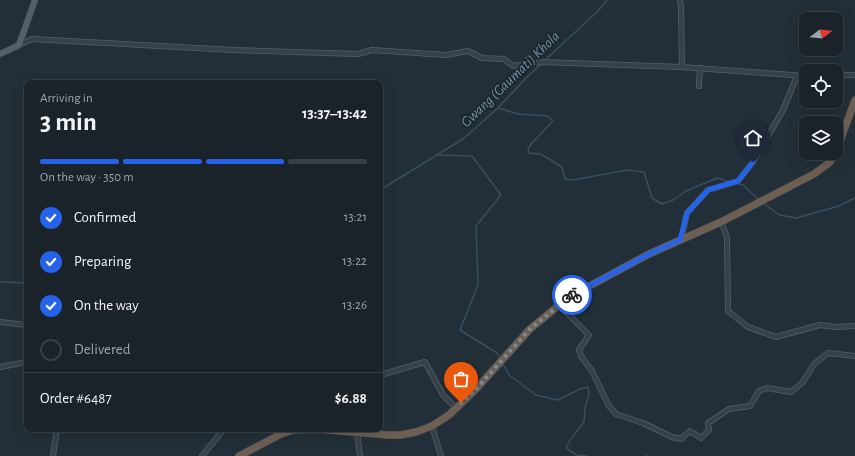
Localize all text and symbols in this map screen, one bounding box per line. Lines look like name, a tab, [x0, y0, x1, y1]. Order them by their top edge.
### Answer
north arrow	[799, 12, 843, 56]
map controls	[799, 12, 843, 160]
water label: Gwang (Gaumati) Khola	[458, 29, 563, 130]
button: locate	[799, 64, 843, 108]
text: Arriving in	[40, 92, 93, 105]
text: 13:37–13:42	[302, 106, 367, 121]
text: 3 min	[40, 109, 97, 135]
button: layers	[799, 116, 843, 160]
pin	[736, 121, 770, 162]
icon: home	[742, 127, 764, 149]
text: On the way · 350 m	[40, 171, 134, 184]
icon: check	[40, 207, 62, 229]
text: Confirmed	[74, 210, 136, 225]
text: 13:21	[344, 211, 367, 224]
icon: check	[40, 251, 62, 273]
text: Preparing	[74, 254, 131, 269]
text: 13:22	[342, 255, 367, 268]
courier	[552, 275, 592, 315]
icon: bike	[561, 284, 583, 306]
icon: check	[40, 295, 62, 317]
text: On the way	[74, 298, 139, 313]
text: 13:26	[342, 299, 367, 312]
text: Delivered	[74, 342, 131, 357]
pin	[444, 362, 478, 403]
icon: bag	[450, 368, 472, 390]
text: Order #6487	[40, 391, 112, 406]
text: $6.88	[335, 391, 367, 406]

